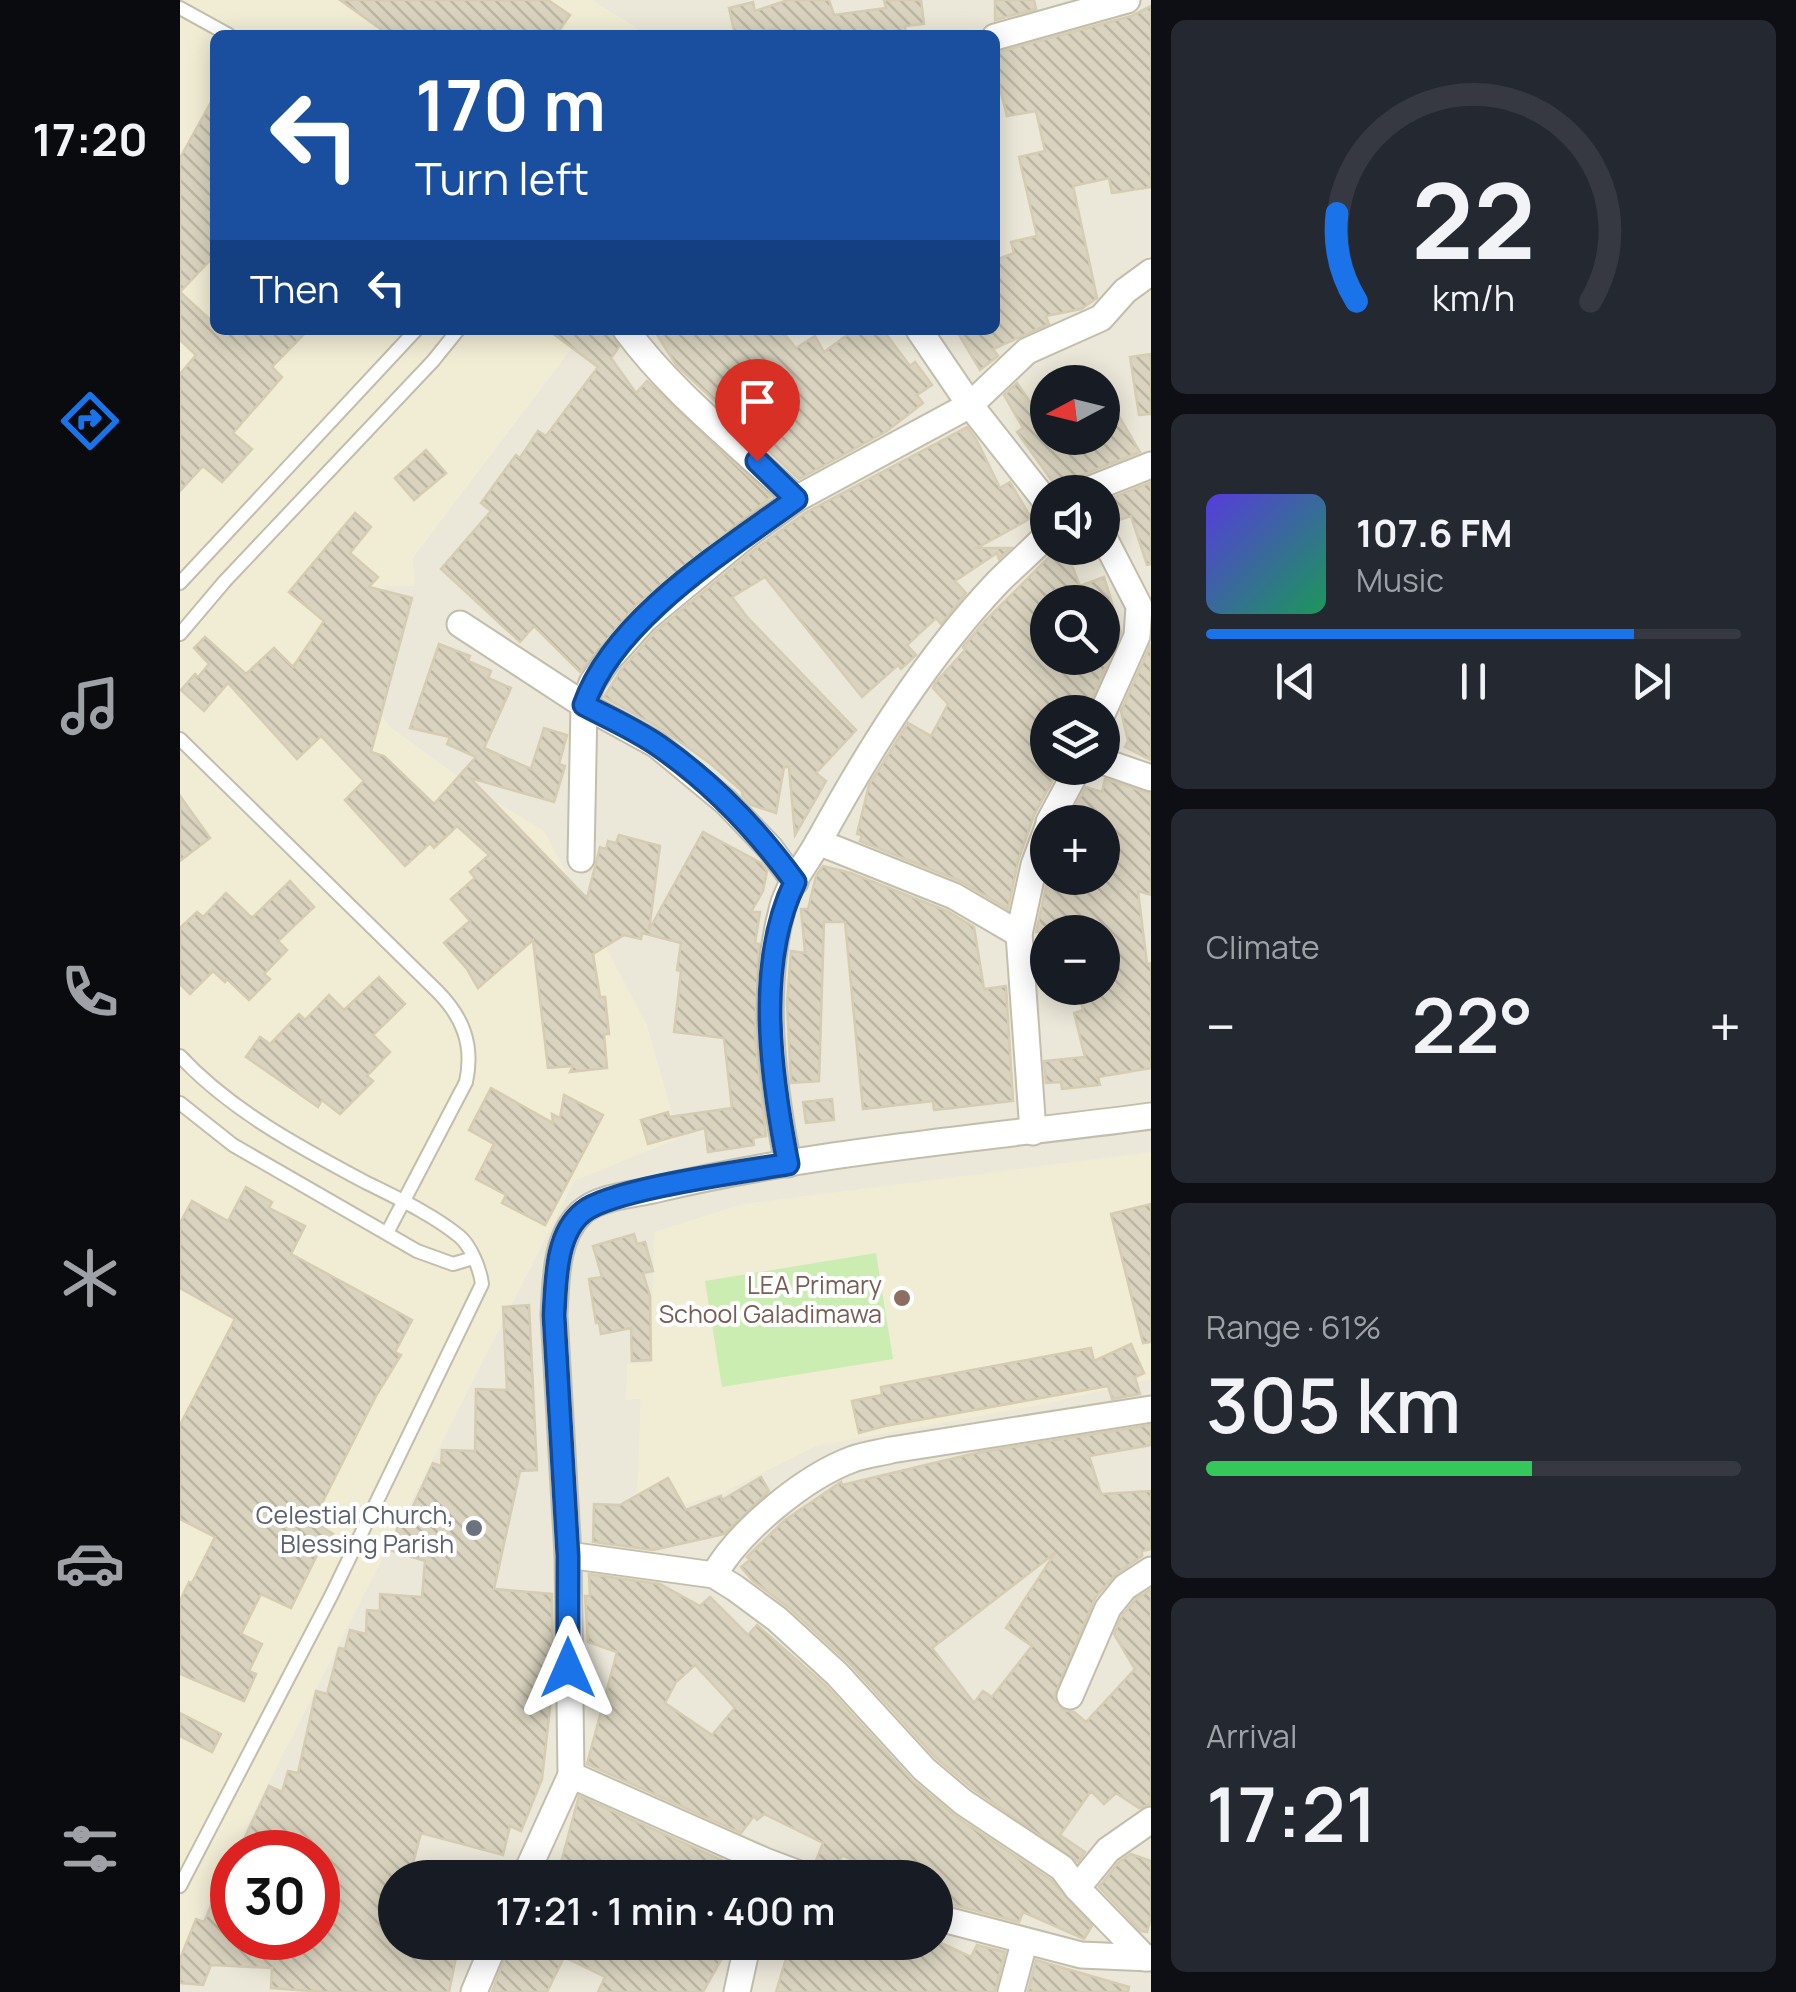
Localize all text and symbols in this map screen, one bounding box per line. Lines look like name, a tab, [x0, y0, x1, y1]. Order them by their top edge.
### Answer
text: 170 m	[415, 56, 606, 152]
icon: left	[250, 70, 380, 200]
text: 17:20	[32, 108, 148, 170]
text: Turn left	[415, 147, 589, 209]
text: 22	[1412, 148, 1535, 290]
icon: left	[359, 260, 414, 315]
text: Then	[250, 262, 339, 314]
text: km/h	[1432, 273, 1515, 322]
pin	[715, 359, 800, 462]
north arrow	[1030, 365, 1120, 455]
map controls	[1030, 365, 1120, 1005]
icon: arrive	[730, 374, 785, 429]
icon: directions	[55, 386, 125, 456]
button: sound	[1030, 475, 1120, 565]
text: 107.6 FM	[1356, 506, 1512, 558]
text: Music	[1356, 558, 1444, 602]
button: search	[1030, 585, 1120, 675]
icon: previous	[1268, 654, 1323, 709]
icon: pause	[1446, 654, 1501, 709]
icon: next	[1624, 654, 1679, 709]
icon: music	[55, 671, 125, 741]
button: layers	[1030, 695, 1120, 785]
button: +	[1030, 805, 1120, 895]
button: −	[1030, 915, 1120, 1005]
text: Climate	[1206, 925, 1320, 969]
icon: phone	[55, 957, 125, 1027]
text: 22°	[1412, 973, 1533, 1076]
text: −	[1206, 988, 1236, 1064]
text: +	[1709, 988, 1741, 1064]
icon: climate	[55, 1243, 125, 1313]
place label: LEA Primary School Galadimawa	[659, 1267, 882, 1331]
marker: LEA Primary School Galadimawa	[891, 1287, 913, 1309]
text: Range · 61%	[1206, 1305, 1381, 1349]
text: 305 km	[1206, 1353, 1461, 1456]
place label: Celestial Church, Blessing Parish	[256, 1497, 454, 1561]
marker: Celestial Church, Blessing Parish	[463, 1517, 485, 1539]
icon: car	[55, 1528, 125, 1598]
position arrow	[516, 1616, 620, 1720]
text: Arrival	[1206, 1714, 1297, 1758]
text: 17:21	[1206, 1762, 1377, 1865]
icon: filters	[55, 1814, 125, 1884]
speed limit sign: 30	[210, 1830, 340, 1960]
text: 17:21 · 1 min · 400 m	[496, 1884, 835, 1936]

